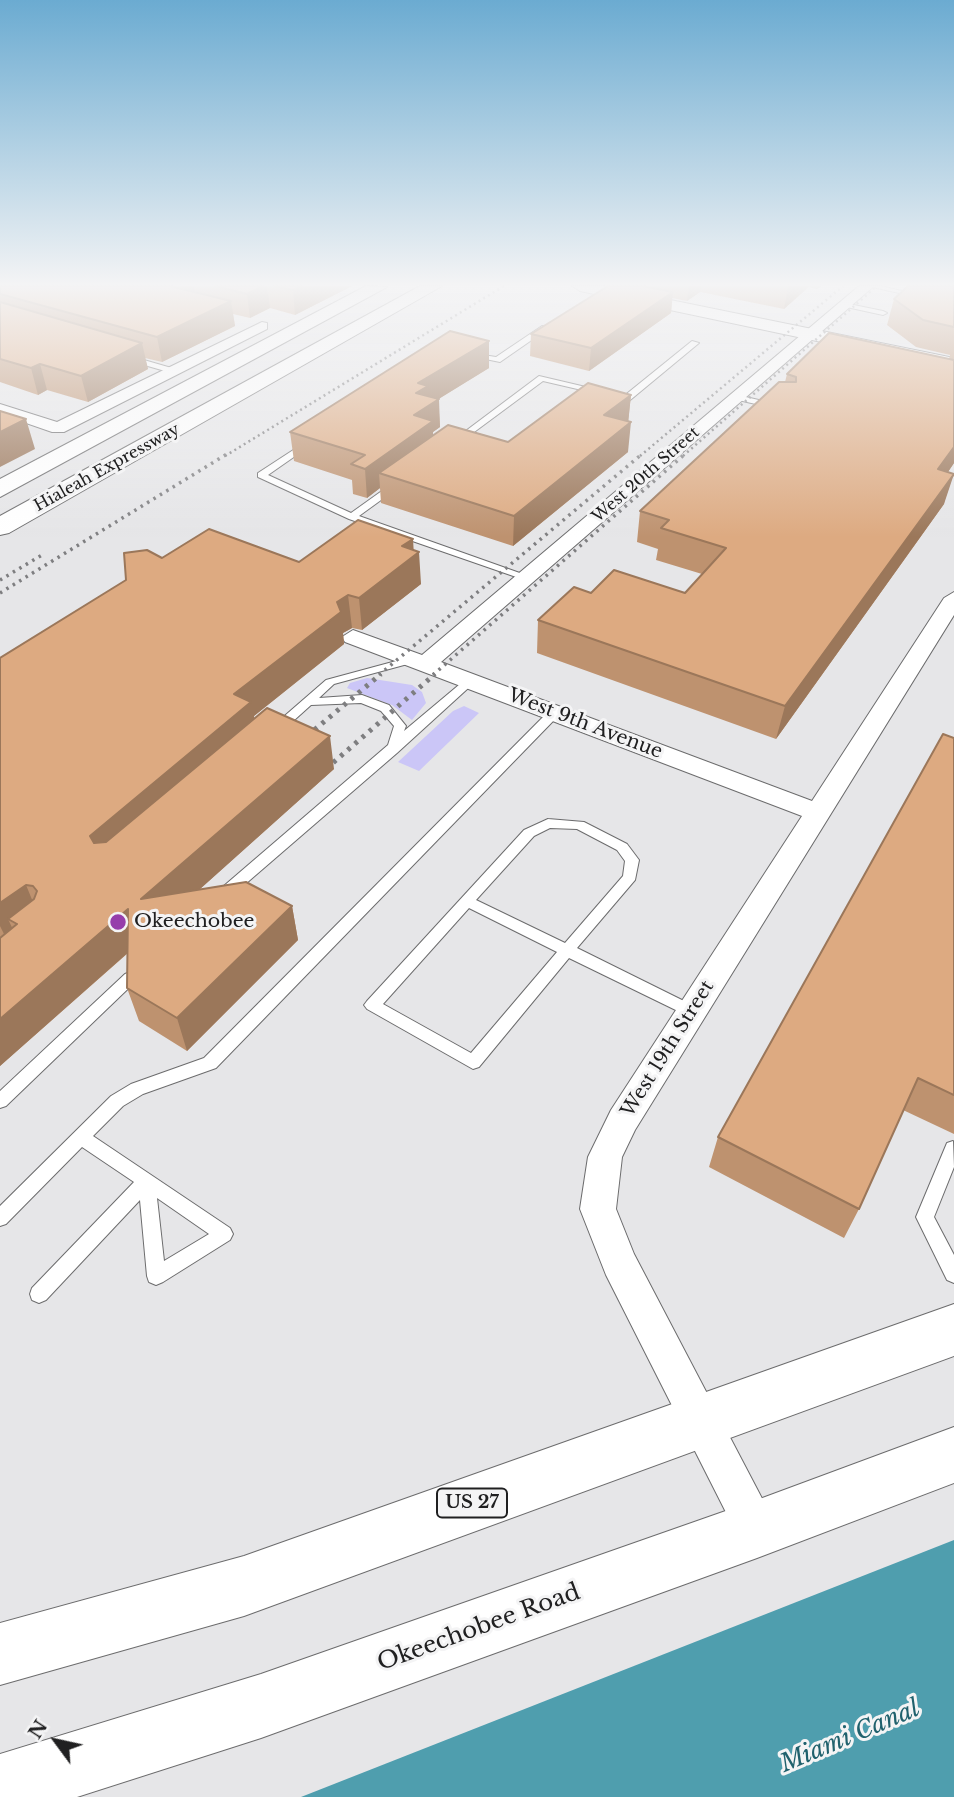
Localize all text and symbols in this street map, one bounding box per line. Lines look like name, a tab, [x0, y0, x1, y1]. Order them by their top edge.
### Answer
street label: Hialeah Expressway	[31, 420, 183, 516]
street label: West 20th Street	[588, 423, 704, 527]
street label: West 9th Avenue	[505, 684, 665, 764]
place label: Okeechobee	[134, 911, 254, 933]
marker: Okeechobee	[108, 912, 128, 932]
street label: West 19th Street	[617, 977, 719, 1121]
road number: US 27	[437, 1488, 507, 1518]
street label: Okeechobee Road	[374, 1579, 584, 1677]
water label: Miami Canal	[776, 1695, 924, 1779]
north arrow	[21, 1706, 91, 1776]
text: N	[23, 1716, 52, 1743]

